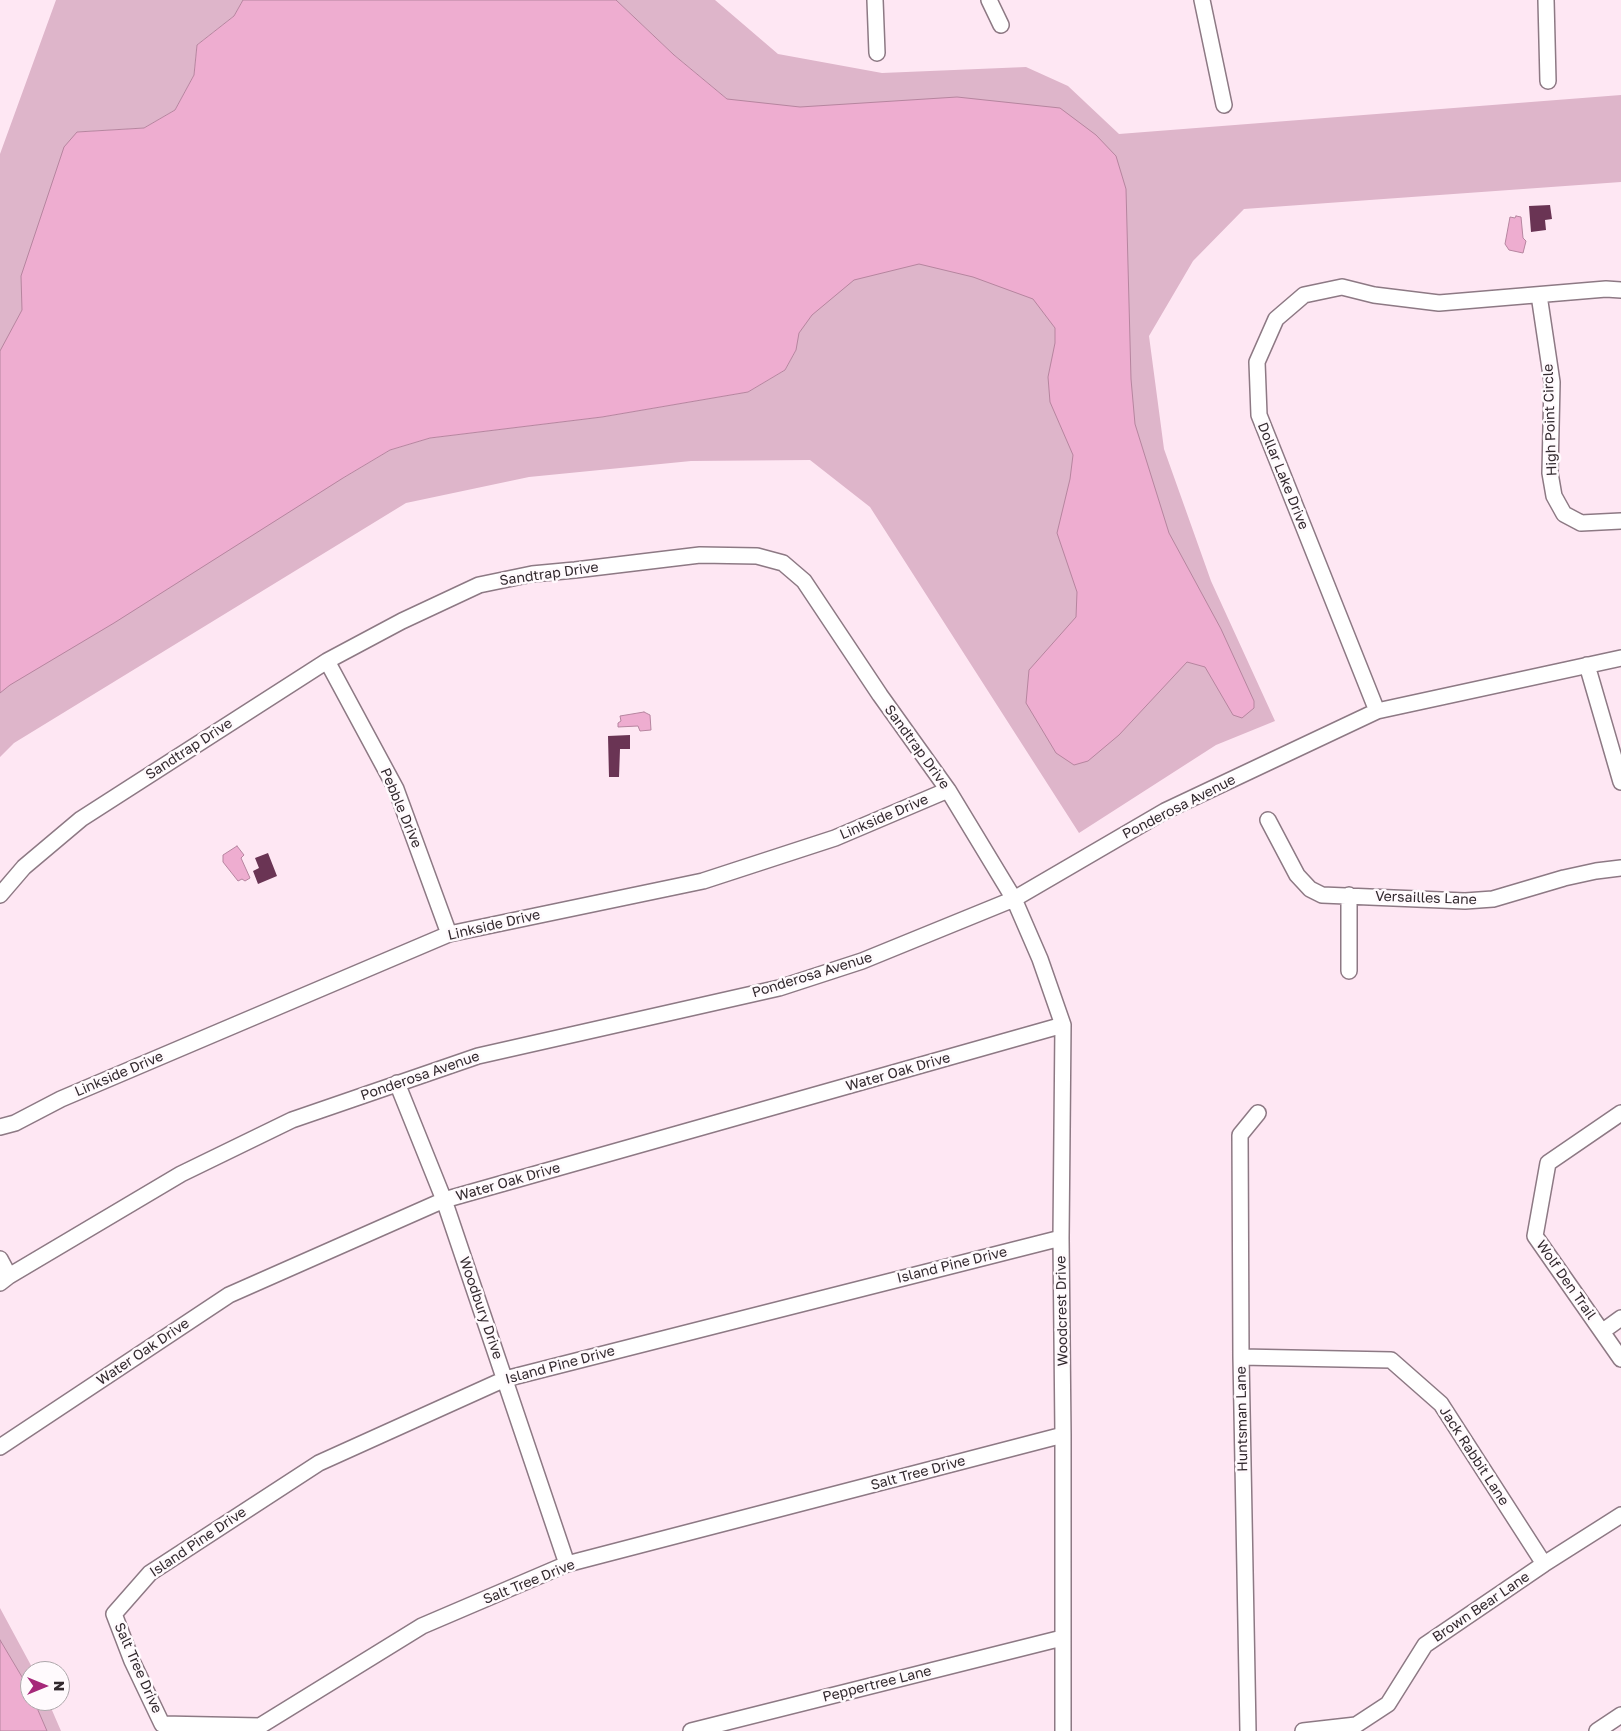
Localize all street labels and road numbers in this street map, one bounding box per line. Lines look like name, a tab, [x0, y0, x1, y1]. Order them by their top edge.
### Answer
street label: High Point Circle	[1540, 363, 1560, 477]
street label: Dollar Lake Drive	[1254, 420, 1312, 532]
street label: Sandtrap Drive	[498, 559, 600, 589]
street label: Sandtrap Drive	[881, 702, 953, 792]
street label: Sandtrap Drive	[143, 715, 235, 783]
street label: Pebble Drive	[377, 766, 425, 850]
street label: Ponderosa Avenue	[1120, 771, 1238, 843]
street label: Linkside Drive	[837, 791, 931, 843]
street label: Versailles Lane	[1375, 888, 1477, 908]
street label: Linkside Drive	[446, 906, 542, 944]
street label: Ponderosa Avenue	[750, 949, 874, 1001]
street label: Linkside Drive	[72, 1048, 166, 1100]
street label: Ponderosa Avenue	[358, 1048, 482, 1104]
street label: Water Oak Drive	[844, 1049, 952, 1095]
street label: Water Oak Drive	[454, 1159, 562, 1205]
street label: Wolf Den Trail	[1532, 1237, 1600, 1323]
street label: Island Pine Drive	[895, 1243, 1009, 1287]
street label: Woodbury Drive	[456, 1255, 506, 1361]
street label: Woodcrest Drive	[1053, 1256, 1071, 1366]
street label: Water Oak Drive	[94, 1315, 192, 1389]
street label: Island Pine Drive	[503, 1342, 617, 1388]
street label: Huntsman Lane	[1233, 1366, 1251, 1472]
street label: Jack Rabbit Lane	[1436, 1403, 1512, 1509]
street label: Salt Tree Drive	[869, 1452, 967, 1494]
street label: Island Pine Drive	[147, 1504, 249, 1580]
street label: Salt Tree Drive	[481, 1556, 577, 1608]
street label: Brown Bear Lane	[1429, 1568, 1533, 1646]
street label: Salt Tree Drive	[111, 1620, 165, 1716]
street label: Peppertree Lane	[821, 1662, 933, 1706]

